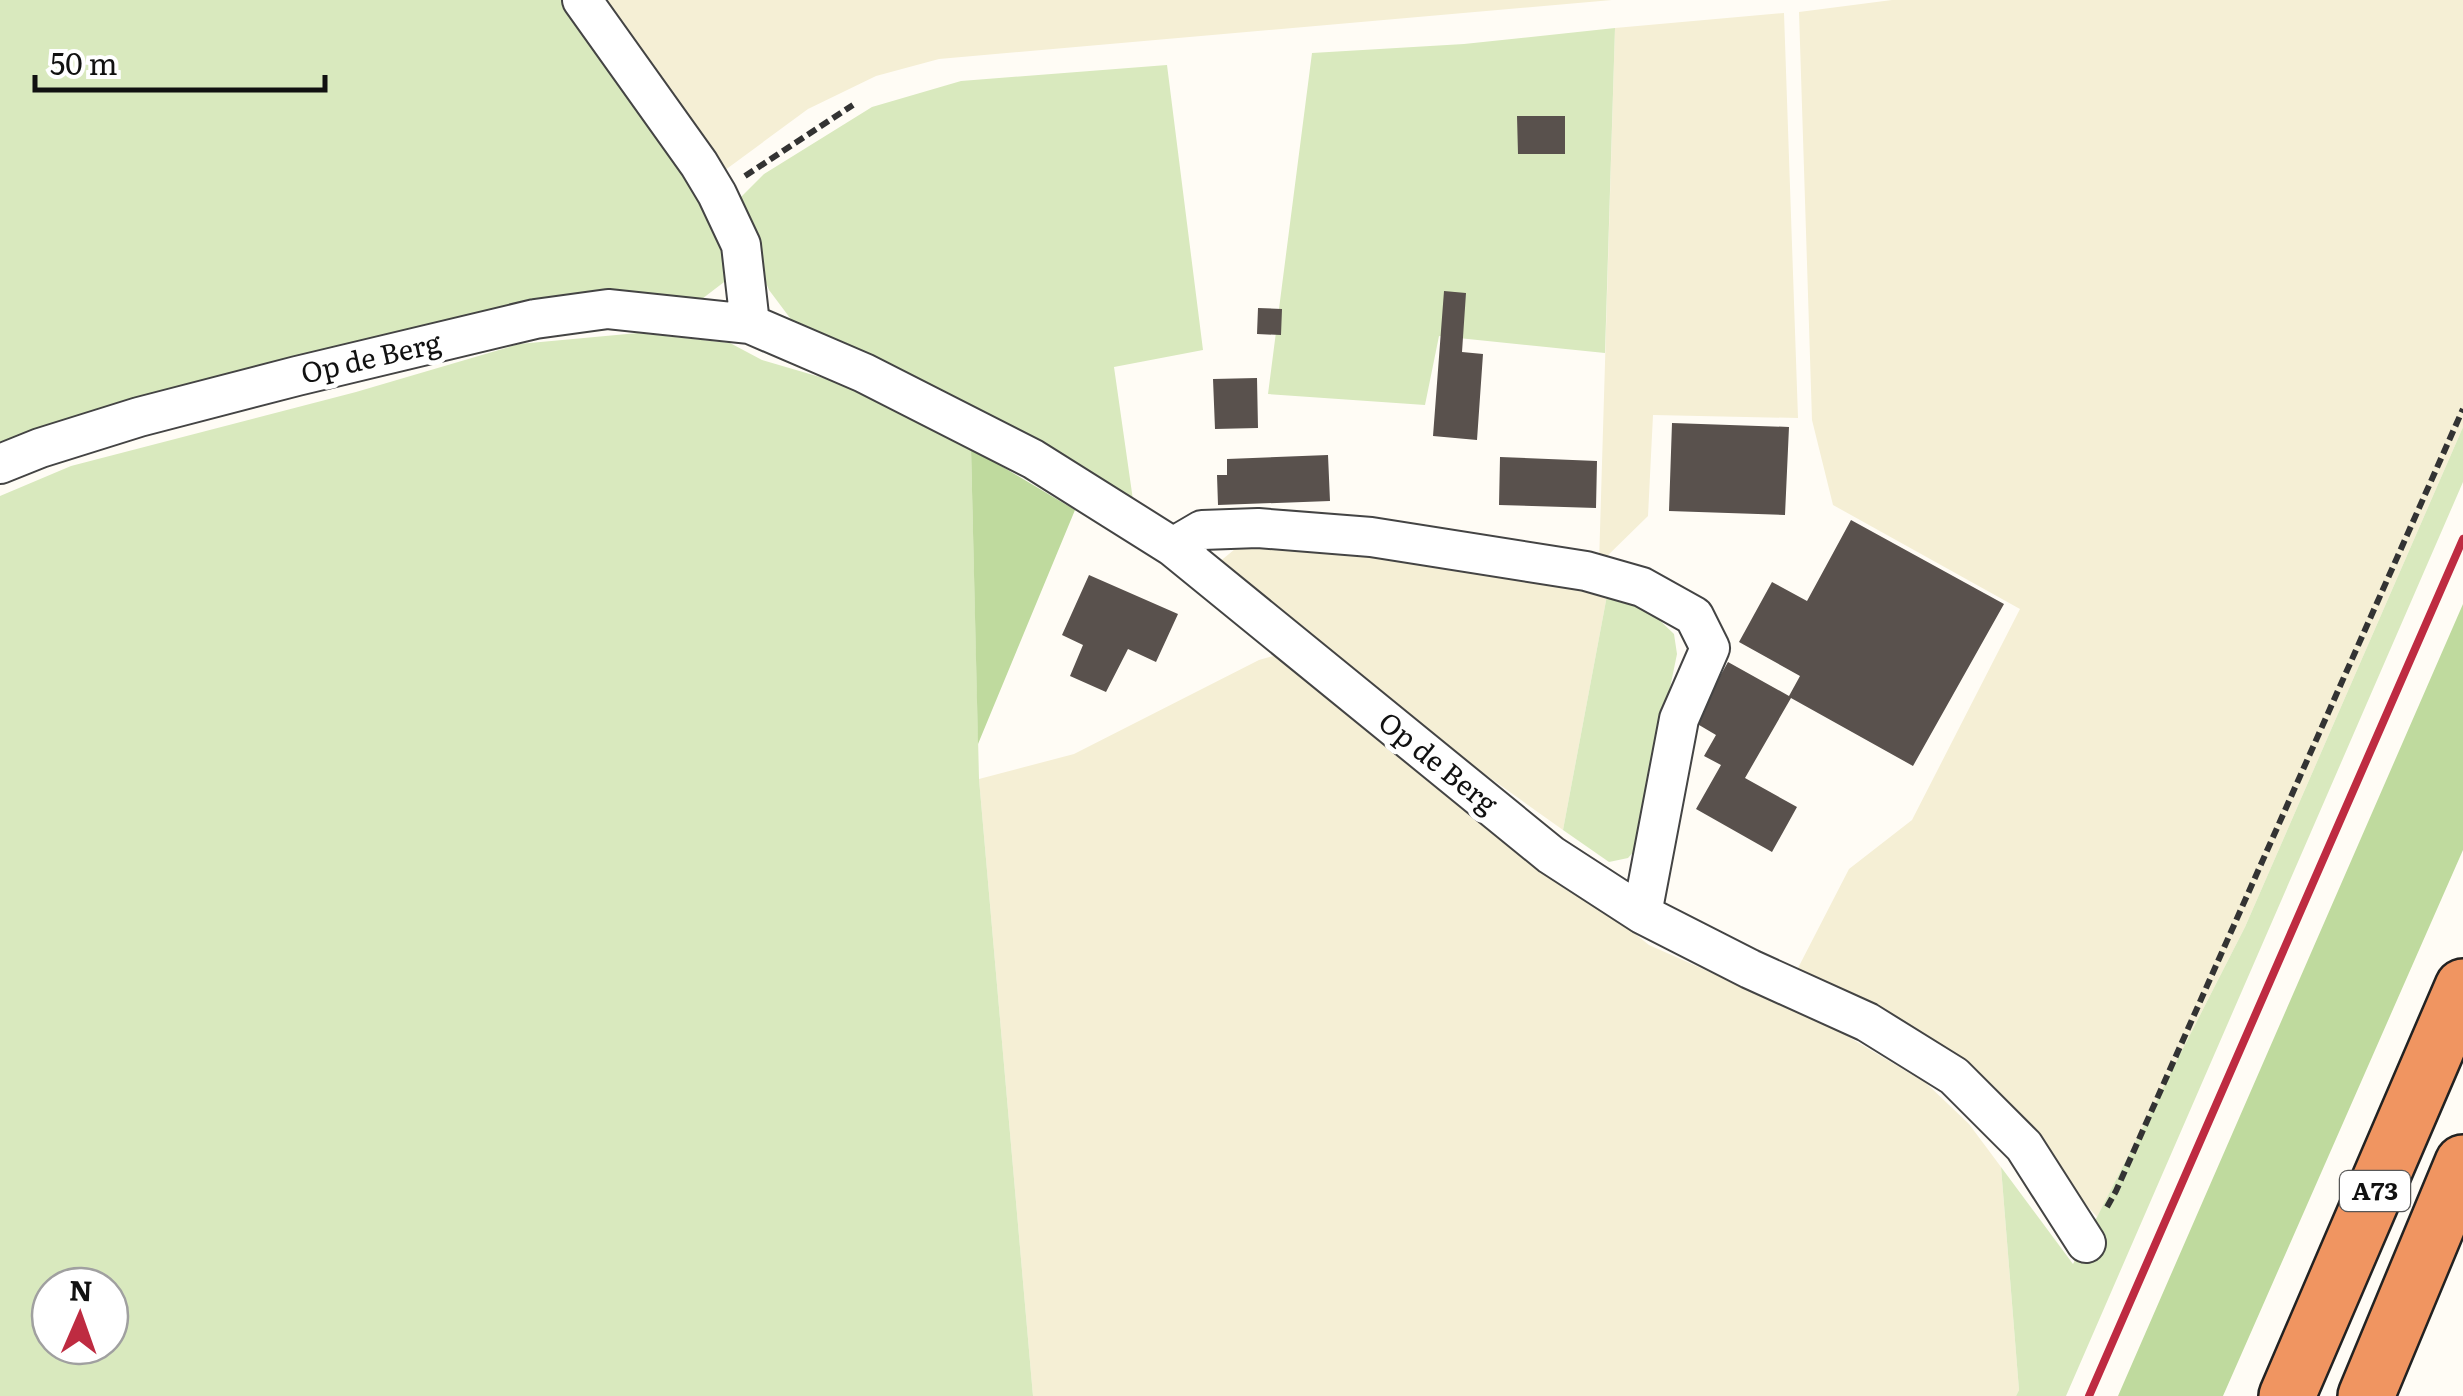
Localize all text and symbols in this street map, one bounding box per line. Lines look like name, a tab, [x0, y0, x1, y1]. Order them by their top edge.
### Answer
scale bar	[35, 30, 325, 92]
text: 50 m	[50, 40, 118, 84]
street label: Op de Berg	[296, 319, 445, 393]
street label: Op de Berg	[1371, 700, 1508, 823]
road number: A73	[2340, 1171, 2410, 1211]
north arrow	[30, 1266, 130, 1366]
text: N	[68, 1268, 93, 1310]

